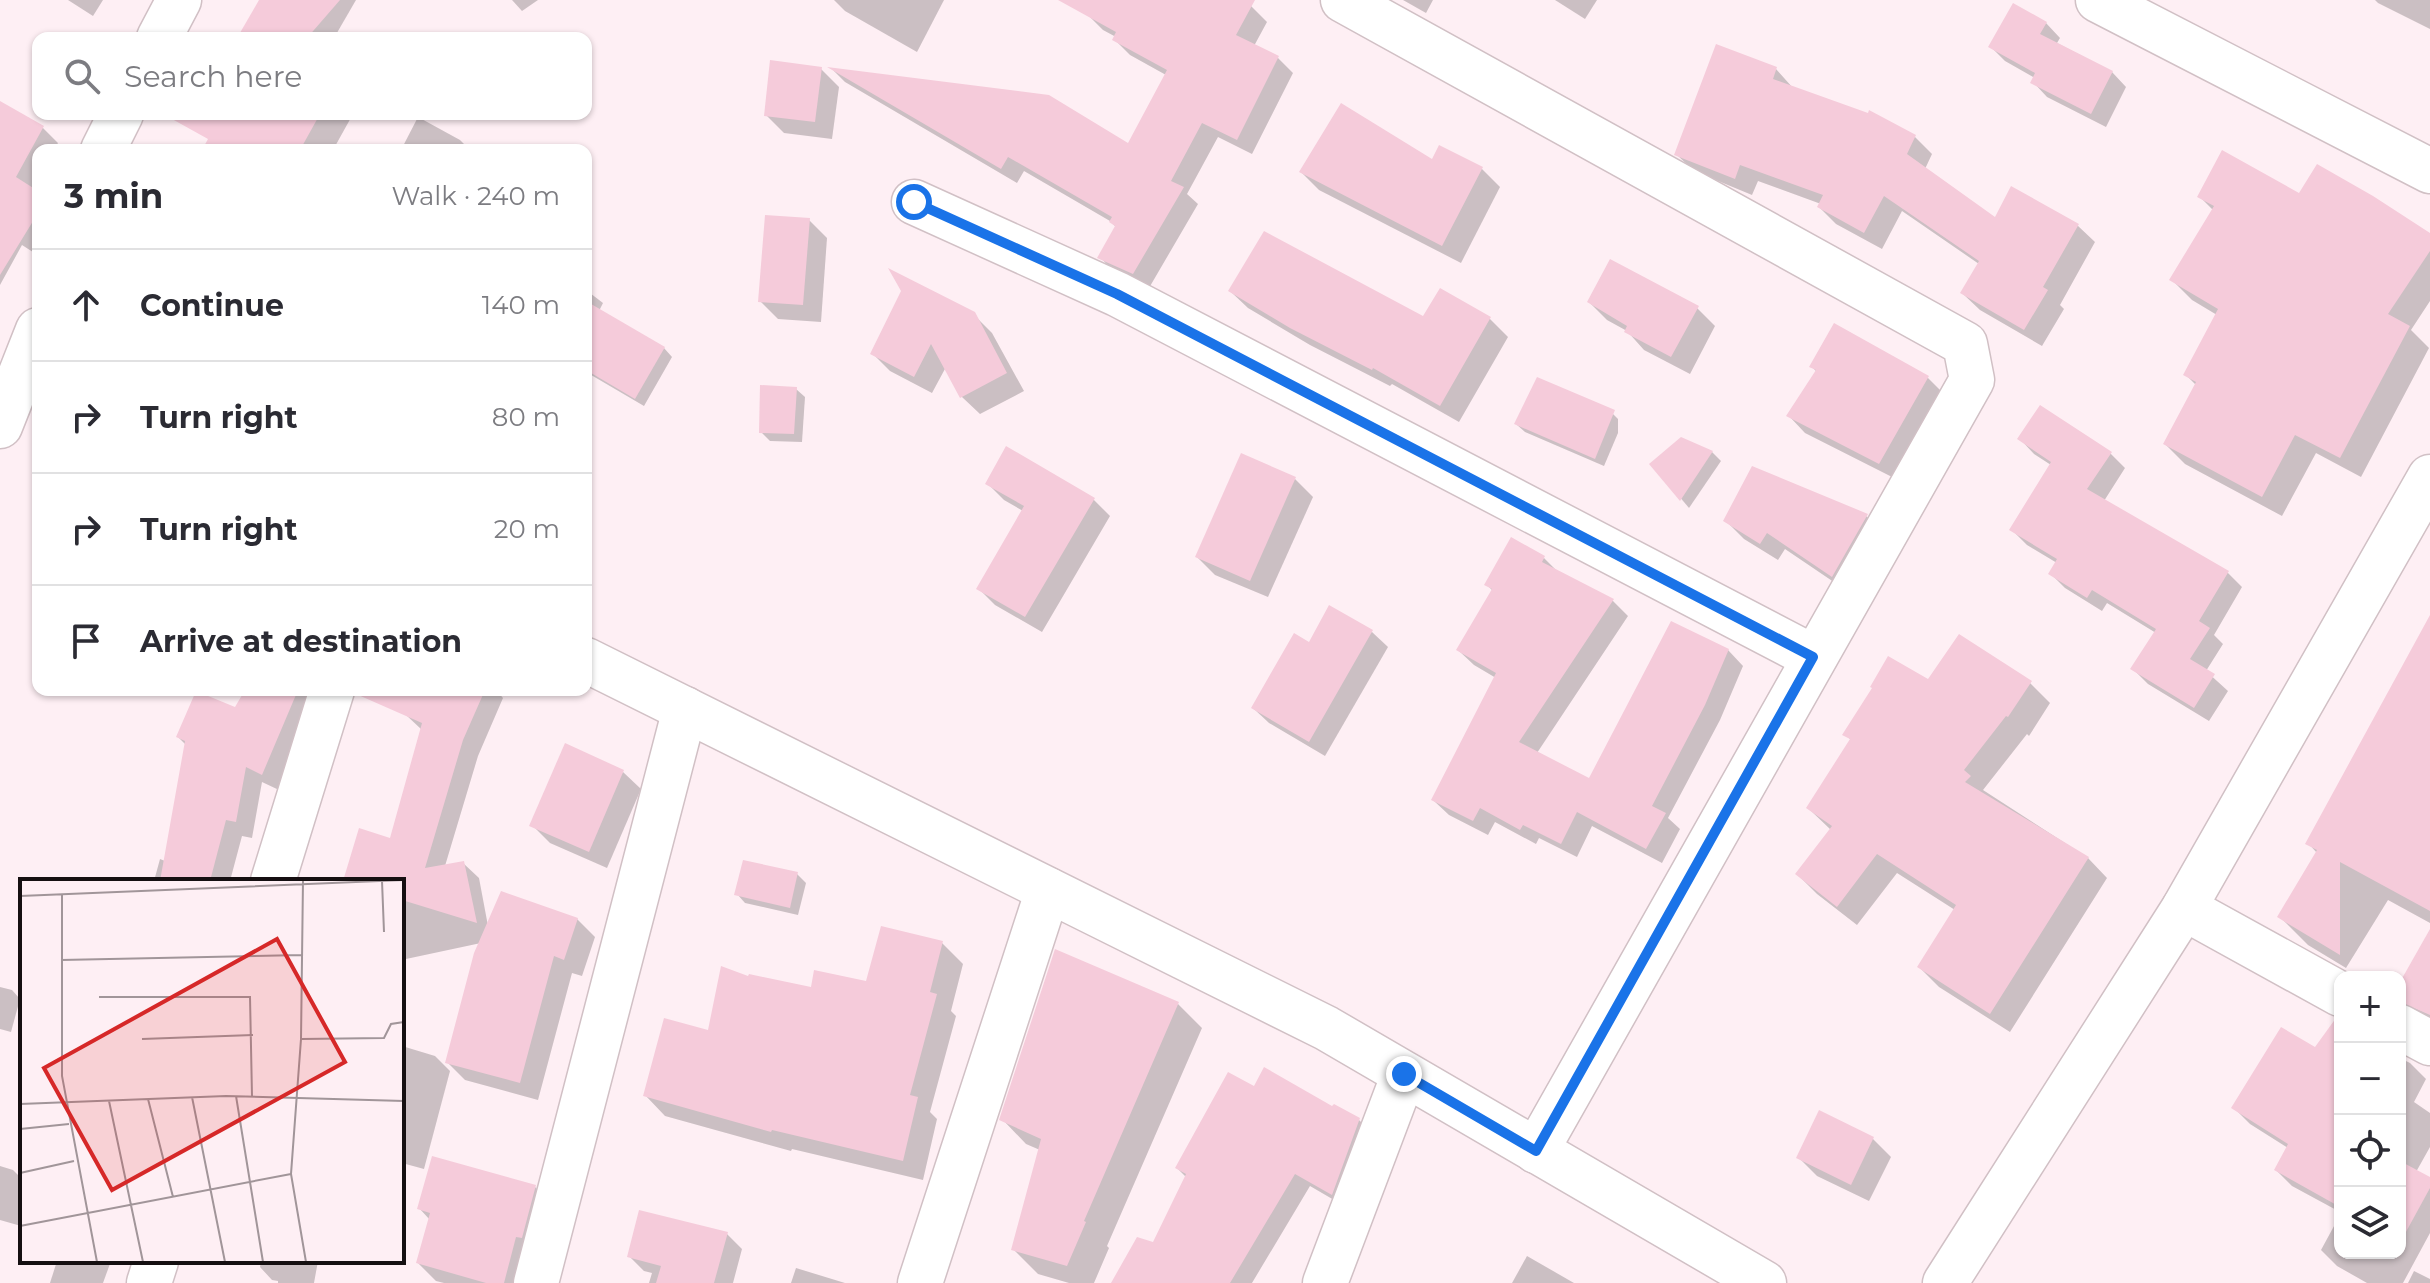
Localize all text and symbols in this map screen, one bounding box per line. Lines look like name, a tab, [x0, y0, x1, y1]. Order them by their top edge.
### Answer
search box	[32, 32, 592, 120]
icon: search	[60, 54, 104, 98]
text: Search here	[124, 58, 302, 95]
text: 3 min	[64, 175, 163, 217]
text: Walk · 240 m	[392, 180, 560, 212]
route start	[896, 184, 932, 220]
icon: ahead	[64, 283, 108, 327]
text: Continue	[140, 287, 284, 324]
text: 140 m	[482, 289, 560, 321]
icon: right	[64, 395, 108, 439]
text: Turn right	[140, 399, 297, 436]
text: 80 m	[492, 401, 560, 433]
icon: right	[64, 507, 108, 551]
text: Turn right	[140, 511, 297, 548]
text: 20 m	[494, 513, 560, 545]
icon: arrive	[64, 619, 108, 663]
text: Arrive at destination	[140, 623, 462, 660]
inset map	[20, 879, 404, 1263]
map controls	[2334, 971, 2406, 1259]
button: +	[2334, 971, 2406, 1043]
button: −	[2334, 1043, 2406, 1115]
route end	[1386, 1056, 1422, 1092]
button: locate	[2334, 1115, 2406, 1187]
button: layers	[2334, 1187, 2406, 1259]

